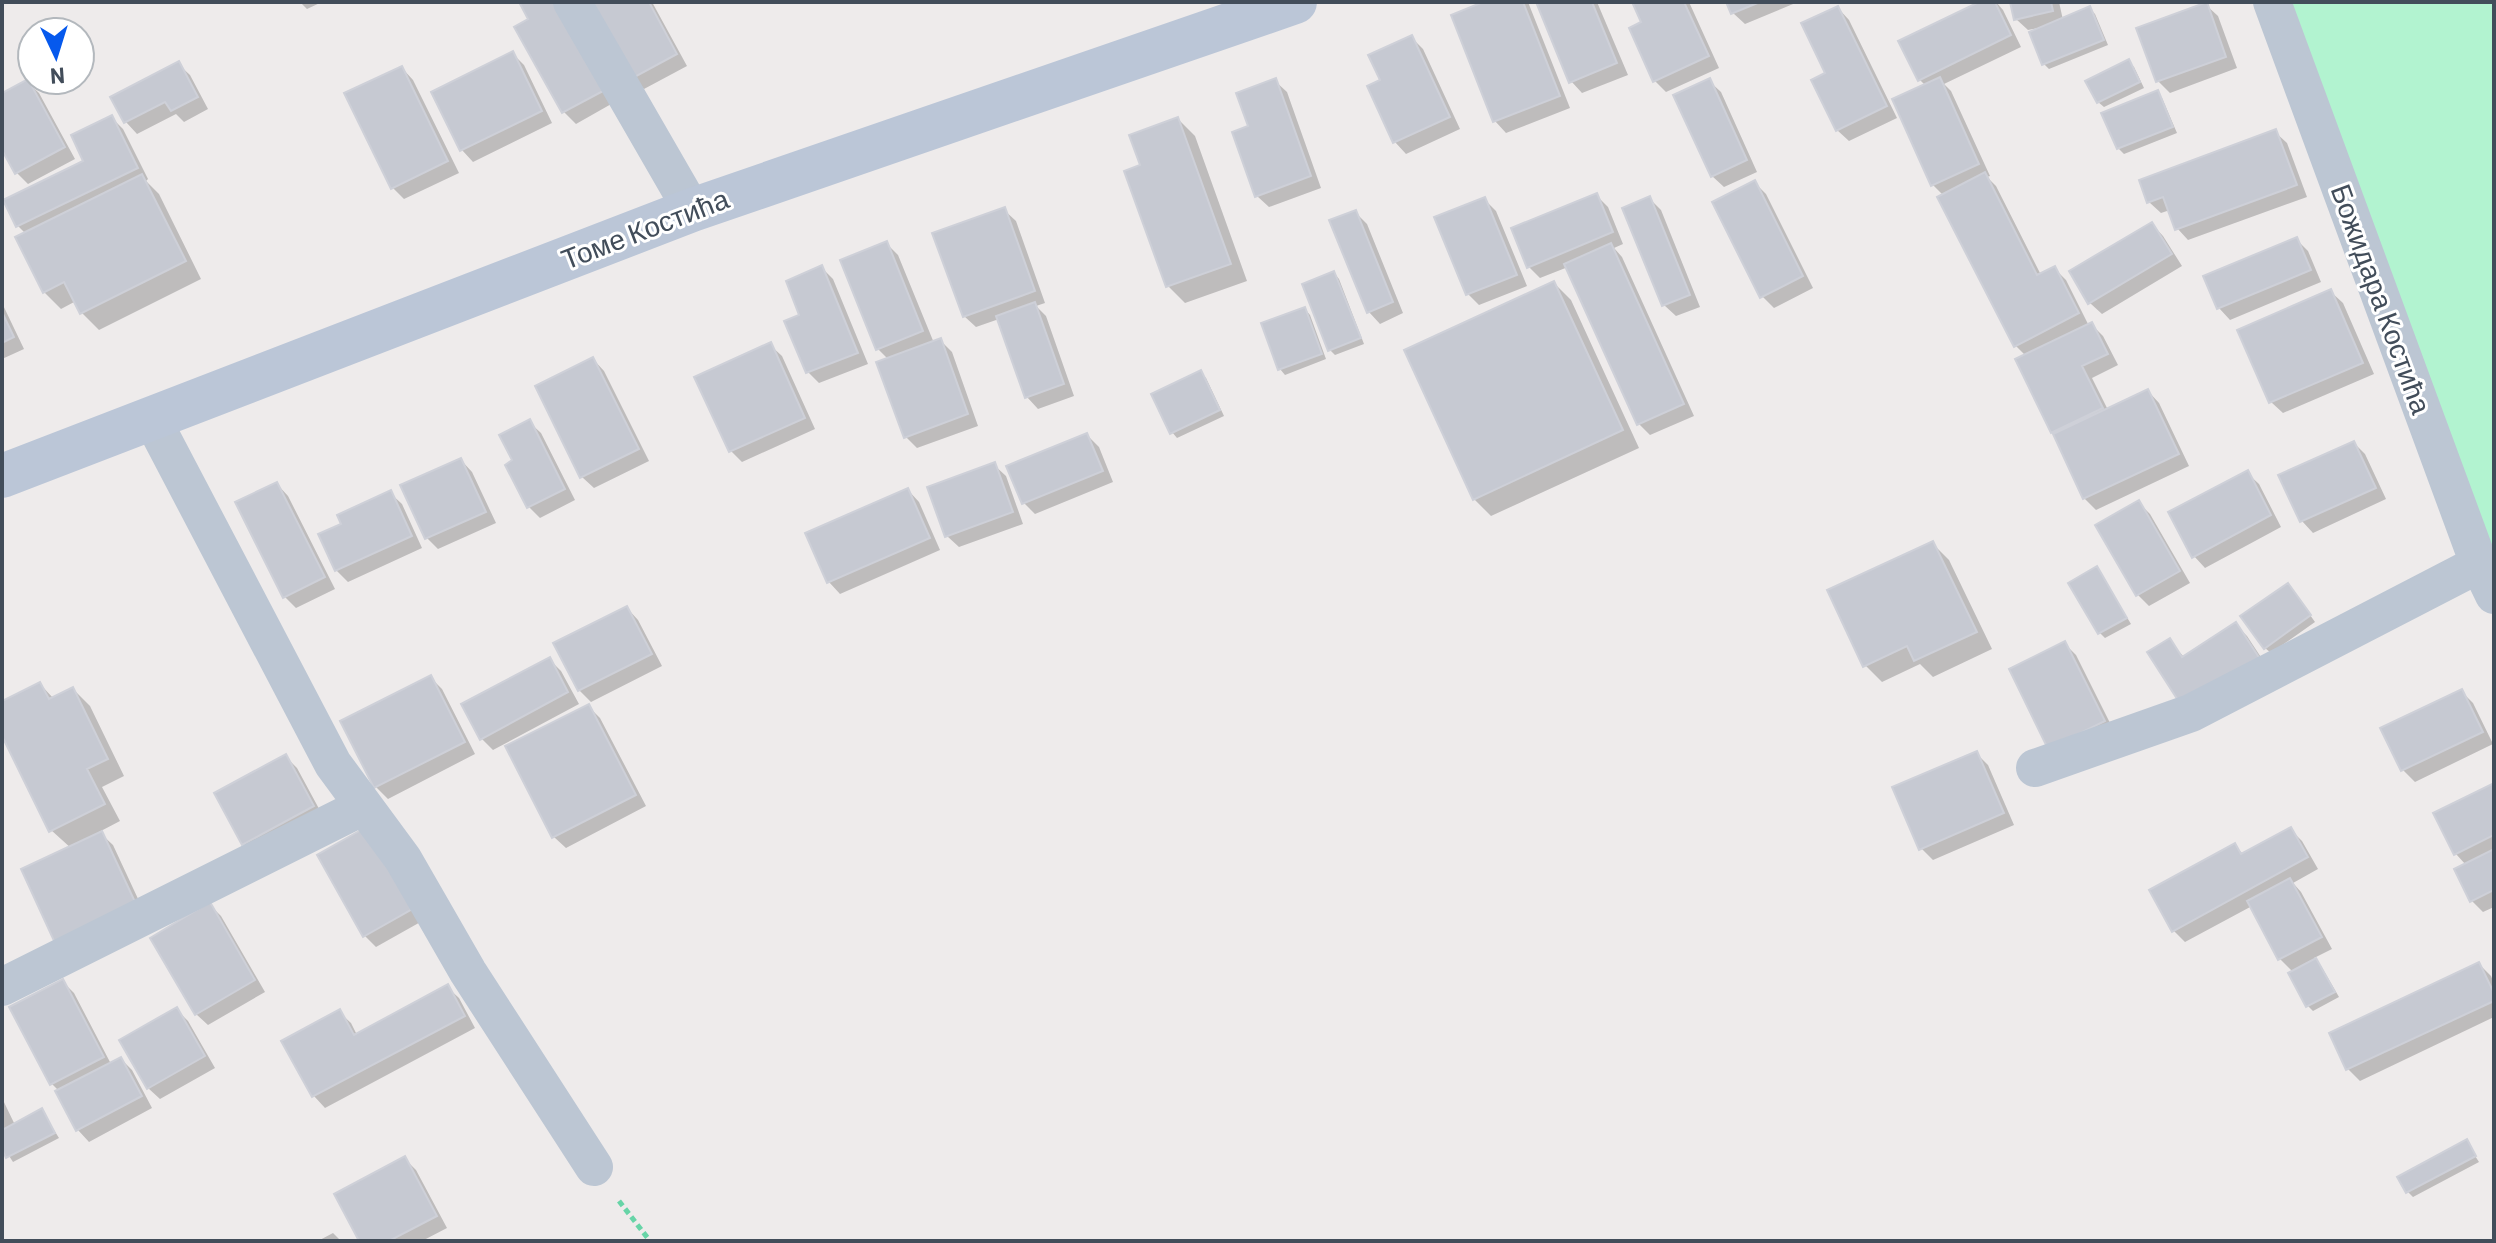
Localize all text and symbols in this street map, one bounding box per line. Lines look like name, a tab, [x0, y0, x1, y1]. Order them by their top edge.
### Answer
north arrow	[16, 16, 96, 96]
text: N	[49, 63, 66, 90]
street label: Божидара Костића	[2325, 179, 2439, 419]
street label: Томе Костића	[556, 180, 733, 276]

